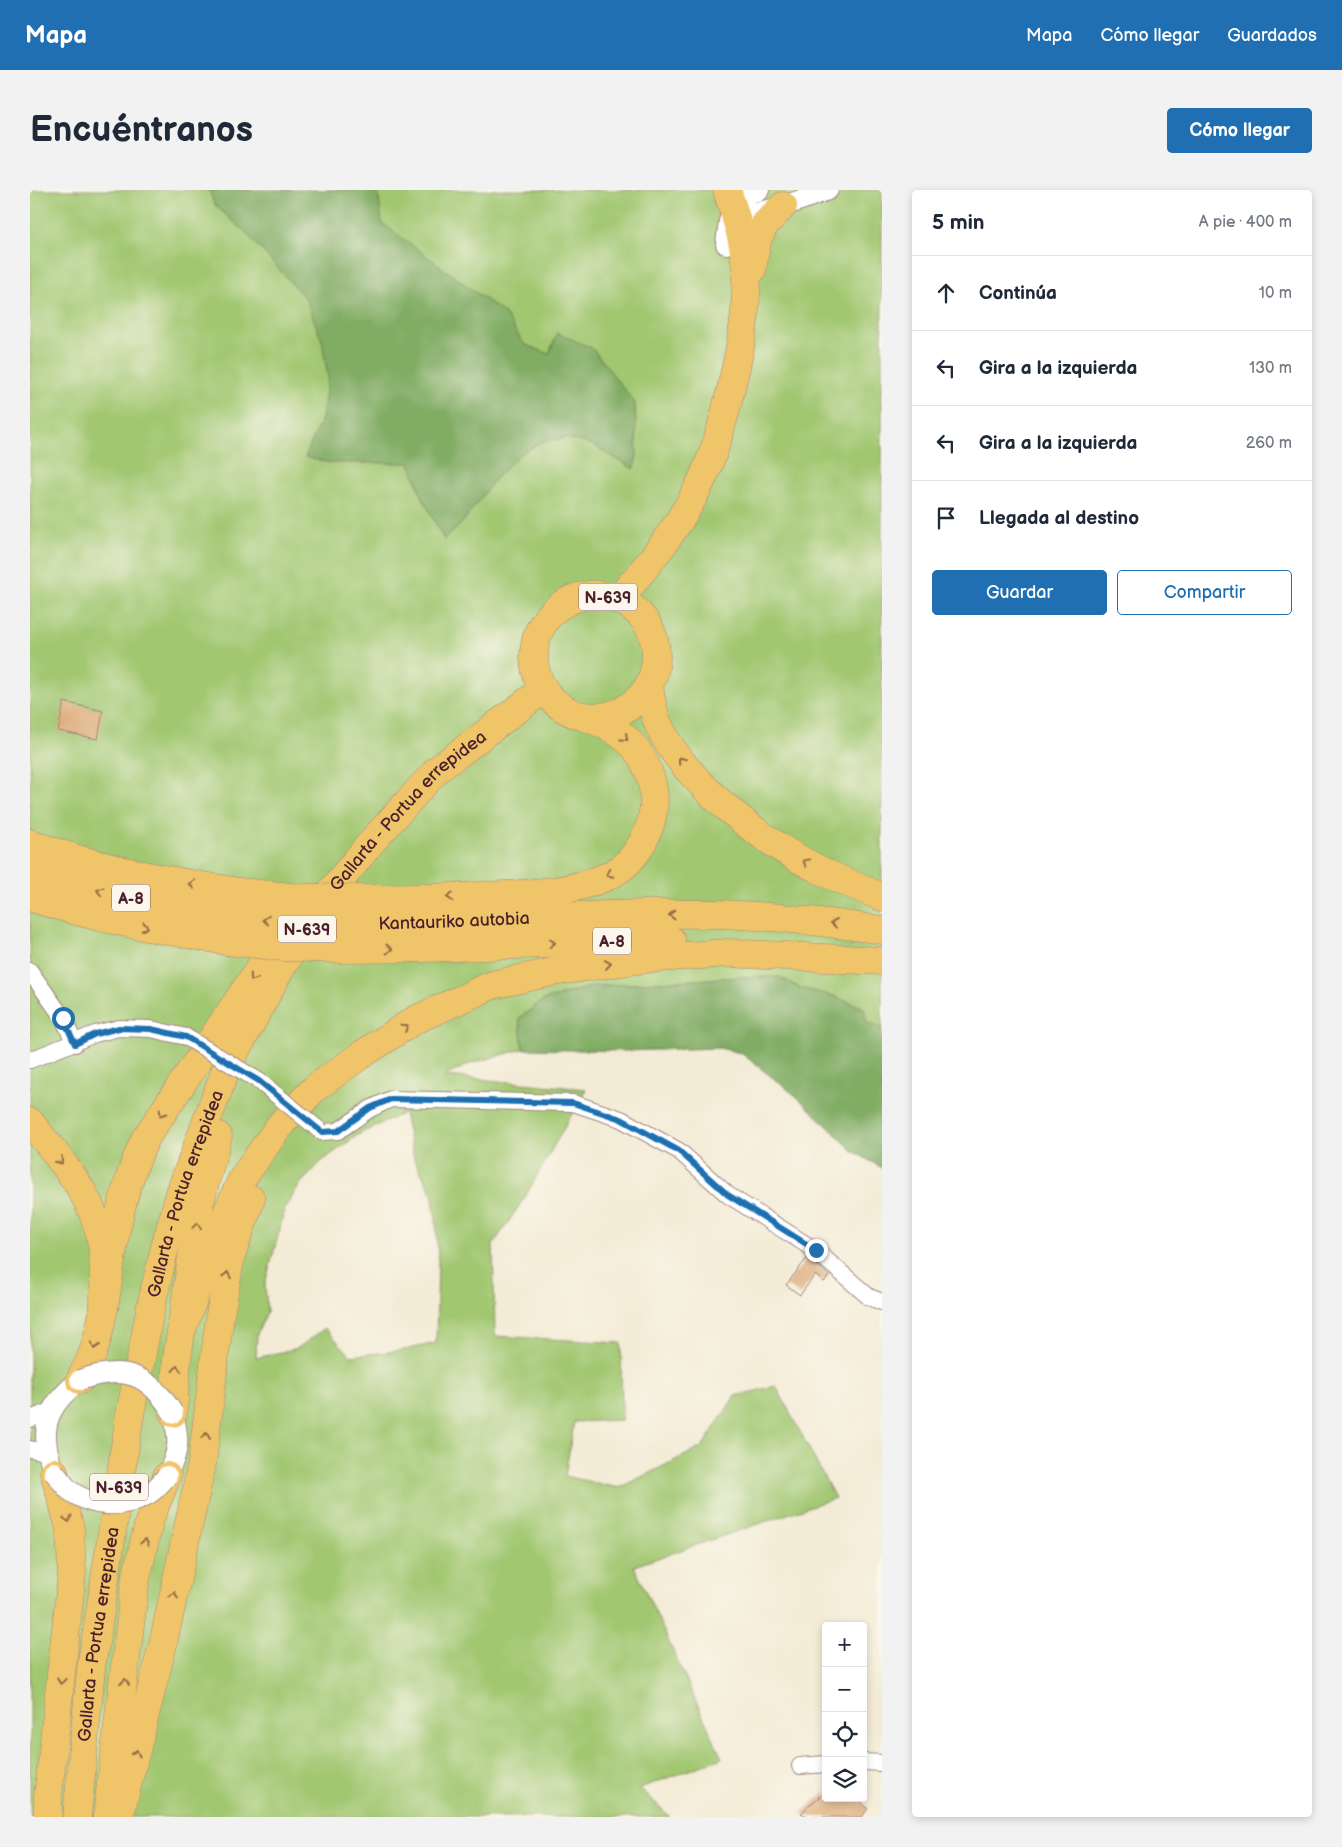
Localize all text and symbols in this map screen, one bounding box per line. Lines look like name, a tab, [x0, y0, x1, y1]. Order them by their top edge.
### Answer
text: Mapa	[25, 21, 87, 50]
text: Mapa	[1026, 25, 1072, 46]
text: Cómo llegar	[1100, 25, 1199, 46]
text: Guardados	[1227, 25, 1317, 46]
button: Cómo llegar	[1167, 108, 1312, 153]
text: Encuéntranos	[30, 109, 253, 152]
text: 5 min	[932, 210, 985, 235]
text: A pie · 400 m	[1199, 213, 1292, 232]
icon: ahead	[932, 279, 960, 307]
text: Continúa	[979, 282, 1057, 305]
text: 10 m	[1259, 284, 1292, 303]
icon: left	[932, 354, 960, 382]
text: Gira a la izquierda	[979, 357, 1137, 380]
text: 130 m	[1249, 359, 1292, 378]
icon: left	[932, 429, 960, 457]
text: Gira a la izquierda	[979, 432, 1137, 455]
text: 260 m	[1246, 434, 1292, 453]
icon: arrive	[932, 504, 960, 532]
text: Llegada al destino	[979, 507, 1139, 530]
button: Guardar	[932, 570, 1107, 615]
button: Compartir	[1117, 570, 1292, 615]
road number: N-639	[579, 584, 637, 611]
street label: Gallarta - Portua errepidea	[325, 726, 491, 896]
one-way arrow	[619, 732, 628, 741]
one-way arrow	[679, 757, 687, 766]
one-way arrow	[802, 858, 811, 868]
one-way arrow	[605, 868, 614, 878]
one-way arrow	[188, 880, 197, 890]
road number: A-8	[112, 884, 150, 911]
one-way arrow	[96, 886, 105, 897]
one-way arrow	[445, 892, 453, 903]
street label: Kantauriko autobia	[378, 908, 530, 935]
one-way arrow	[667, 910, 675, 920]
one-way arrow	[261, 914, 269, 925]
road number: N-639	[278, 916, 336, 942]
one-way arrow	[829, 918, 837, 929]
one-way arrow	[140, 921, 149, 931]
road number: A-8	[593, 928, 631, 954]
one-way arrow	[548, 937, 556, 948]
one-way arrow	[386, 943, 394, 954]
one-way arrow	[604, 959, 612, 969]
one-way arrow	[249, 973, 259, 982]
route start	[52, 1007, 75, 1030]
one-way arrow	[399, 1023, 408, 1033]
street label: Gallarta - Portua errepidea	[143, 1087, 228, 1300]
one-way arrow	[159, 1108, 168, 1117]
one-way arrow	[55, 1155, 63, 1164]
one-way arrow	[191, 1222, 202, 1230]
route end	[805, 1239, 828, 1262]
one-way arrow	[222, 1270, 232, 1279]
one-way arrow	[91, 1341, 101, 1350]
one-way arrow	[171, 1365, 182, 1373]
one-way arrow	[200, 1431, 211, 1439]
road number: N-639	[90, 1474, 148, 1500]
one-way arrow	[62, 1514, 72, 1522]
street label: Gallarta - Portua errepidea	[74, 1526, 124, 1743]
one-way arrow	[139, 1537, 150, 1546]
one-way arrow	[168, 1590, 179, 1599]
map controls	[822, 1622, 867, 1802]
button: +	[822, 1622, 867, 1667]
button: −	[822, 1667, 867, 1712]
one-way arrow	[56, 1677, 67, 1685]
one-way arrow	[119, 1678, 130, 1686]
button: locate	[822, 1712, 867, 1757]
one-way arrow	[130, 1748, 141, 1757]
button: layers	[822, 1757, 867, 1802]

